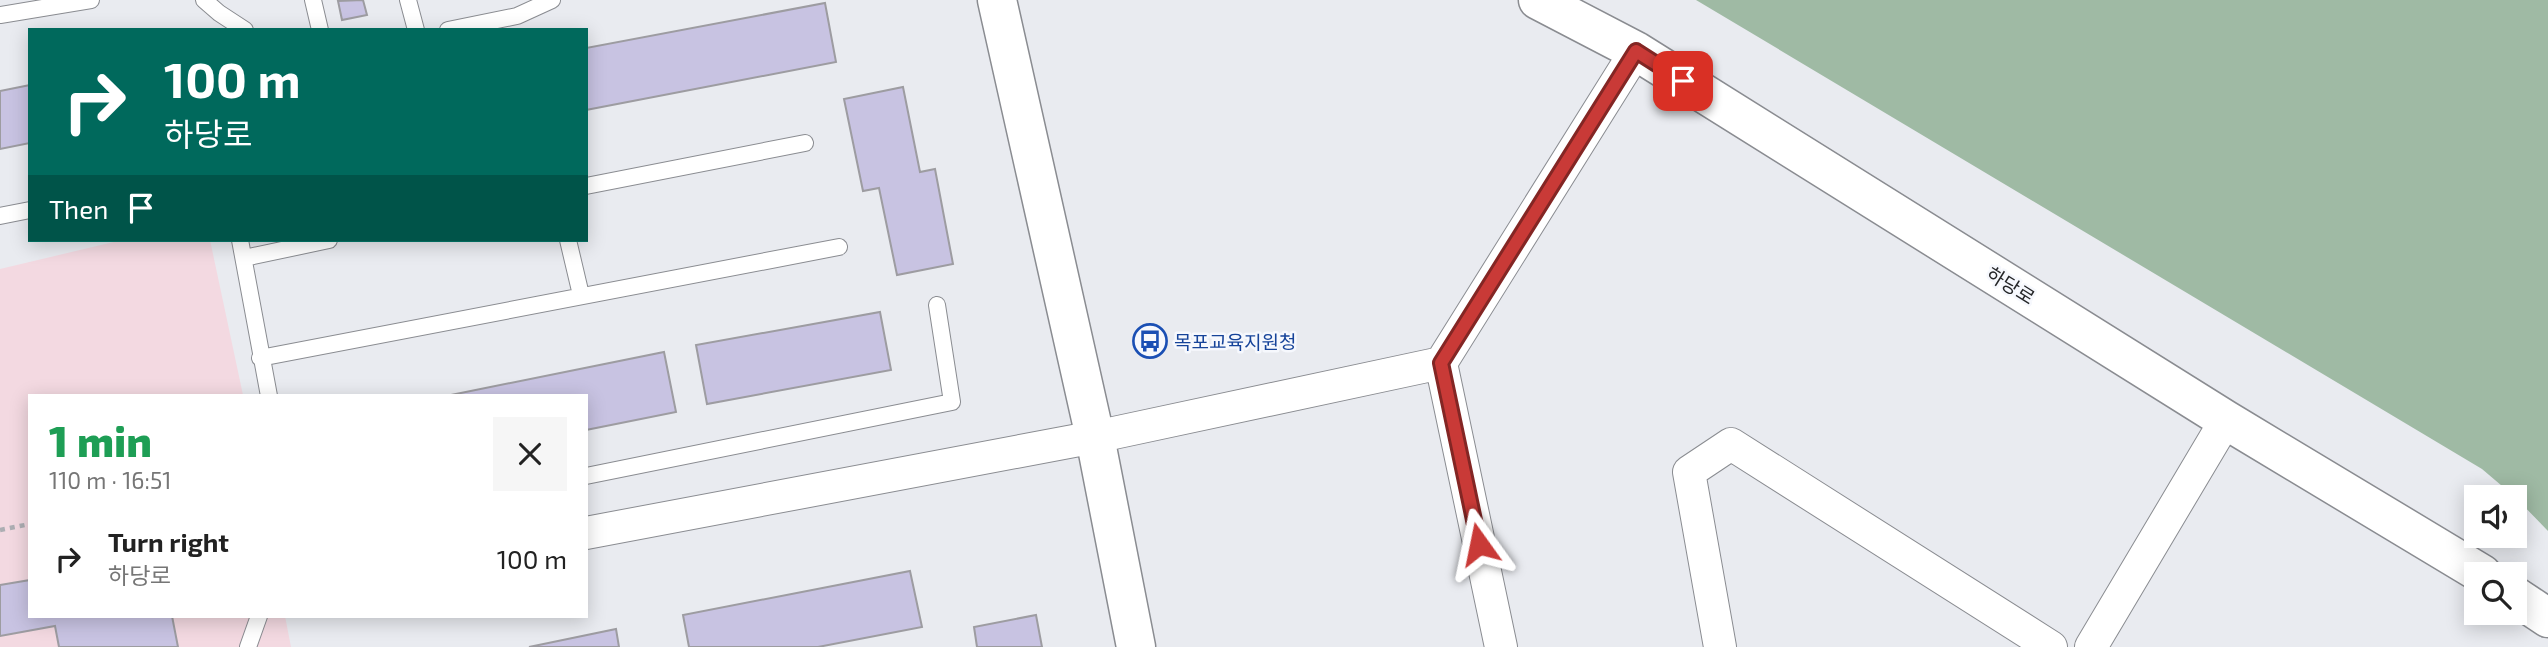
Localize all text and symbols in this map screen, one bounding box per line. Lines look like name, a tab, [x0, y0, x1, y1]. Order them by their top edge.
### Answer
text: 100 m	[164, 49, 301, 108]
pin	[1653, 51, 1713, 111]
icon: right	[49, 56, 140, 147]
icon: arrive	[1664, 62, 1702, 100]
text: 하당로	[164, 114, 252, 152]
icon: arrive	[122, 189, 160, 227]
text: Then	[49, 193, 108, 224]
street label: 하당로	[1983, 261, 2039, 309]
bus stop icon: 목포교육지원청	[1131, 322, 1169, 360]
place label: 목포교육지원청	[1174, 330, 1296, 353]
text: 1 min	[49, 415, 152, 465]
button: close	[493, 417, 567, 491]
text: 110 m · 16:51	[49, 466, 171, 494]
map controls	[2464, 485, 2527, 625]
button: sound	[2464, 485, 2527, 548]
position arrow	[1442, 507, 1516, 581]
text: Turn right	[108, 526, 229, 557]
icon: right	[49, 540, 87, 578]
text: 100 m	[497, 543, 567, 574]
text: 하당로	[108, 561, 171, 589]
button: search	[2464, 562, 2527, 625]

